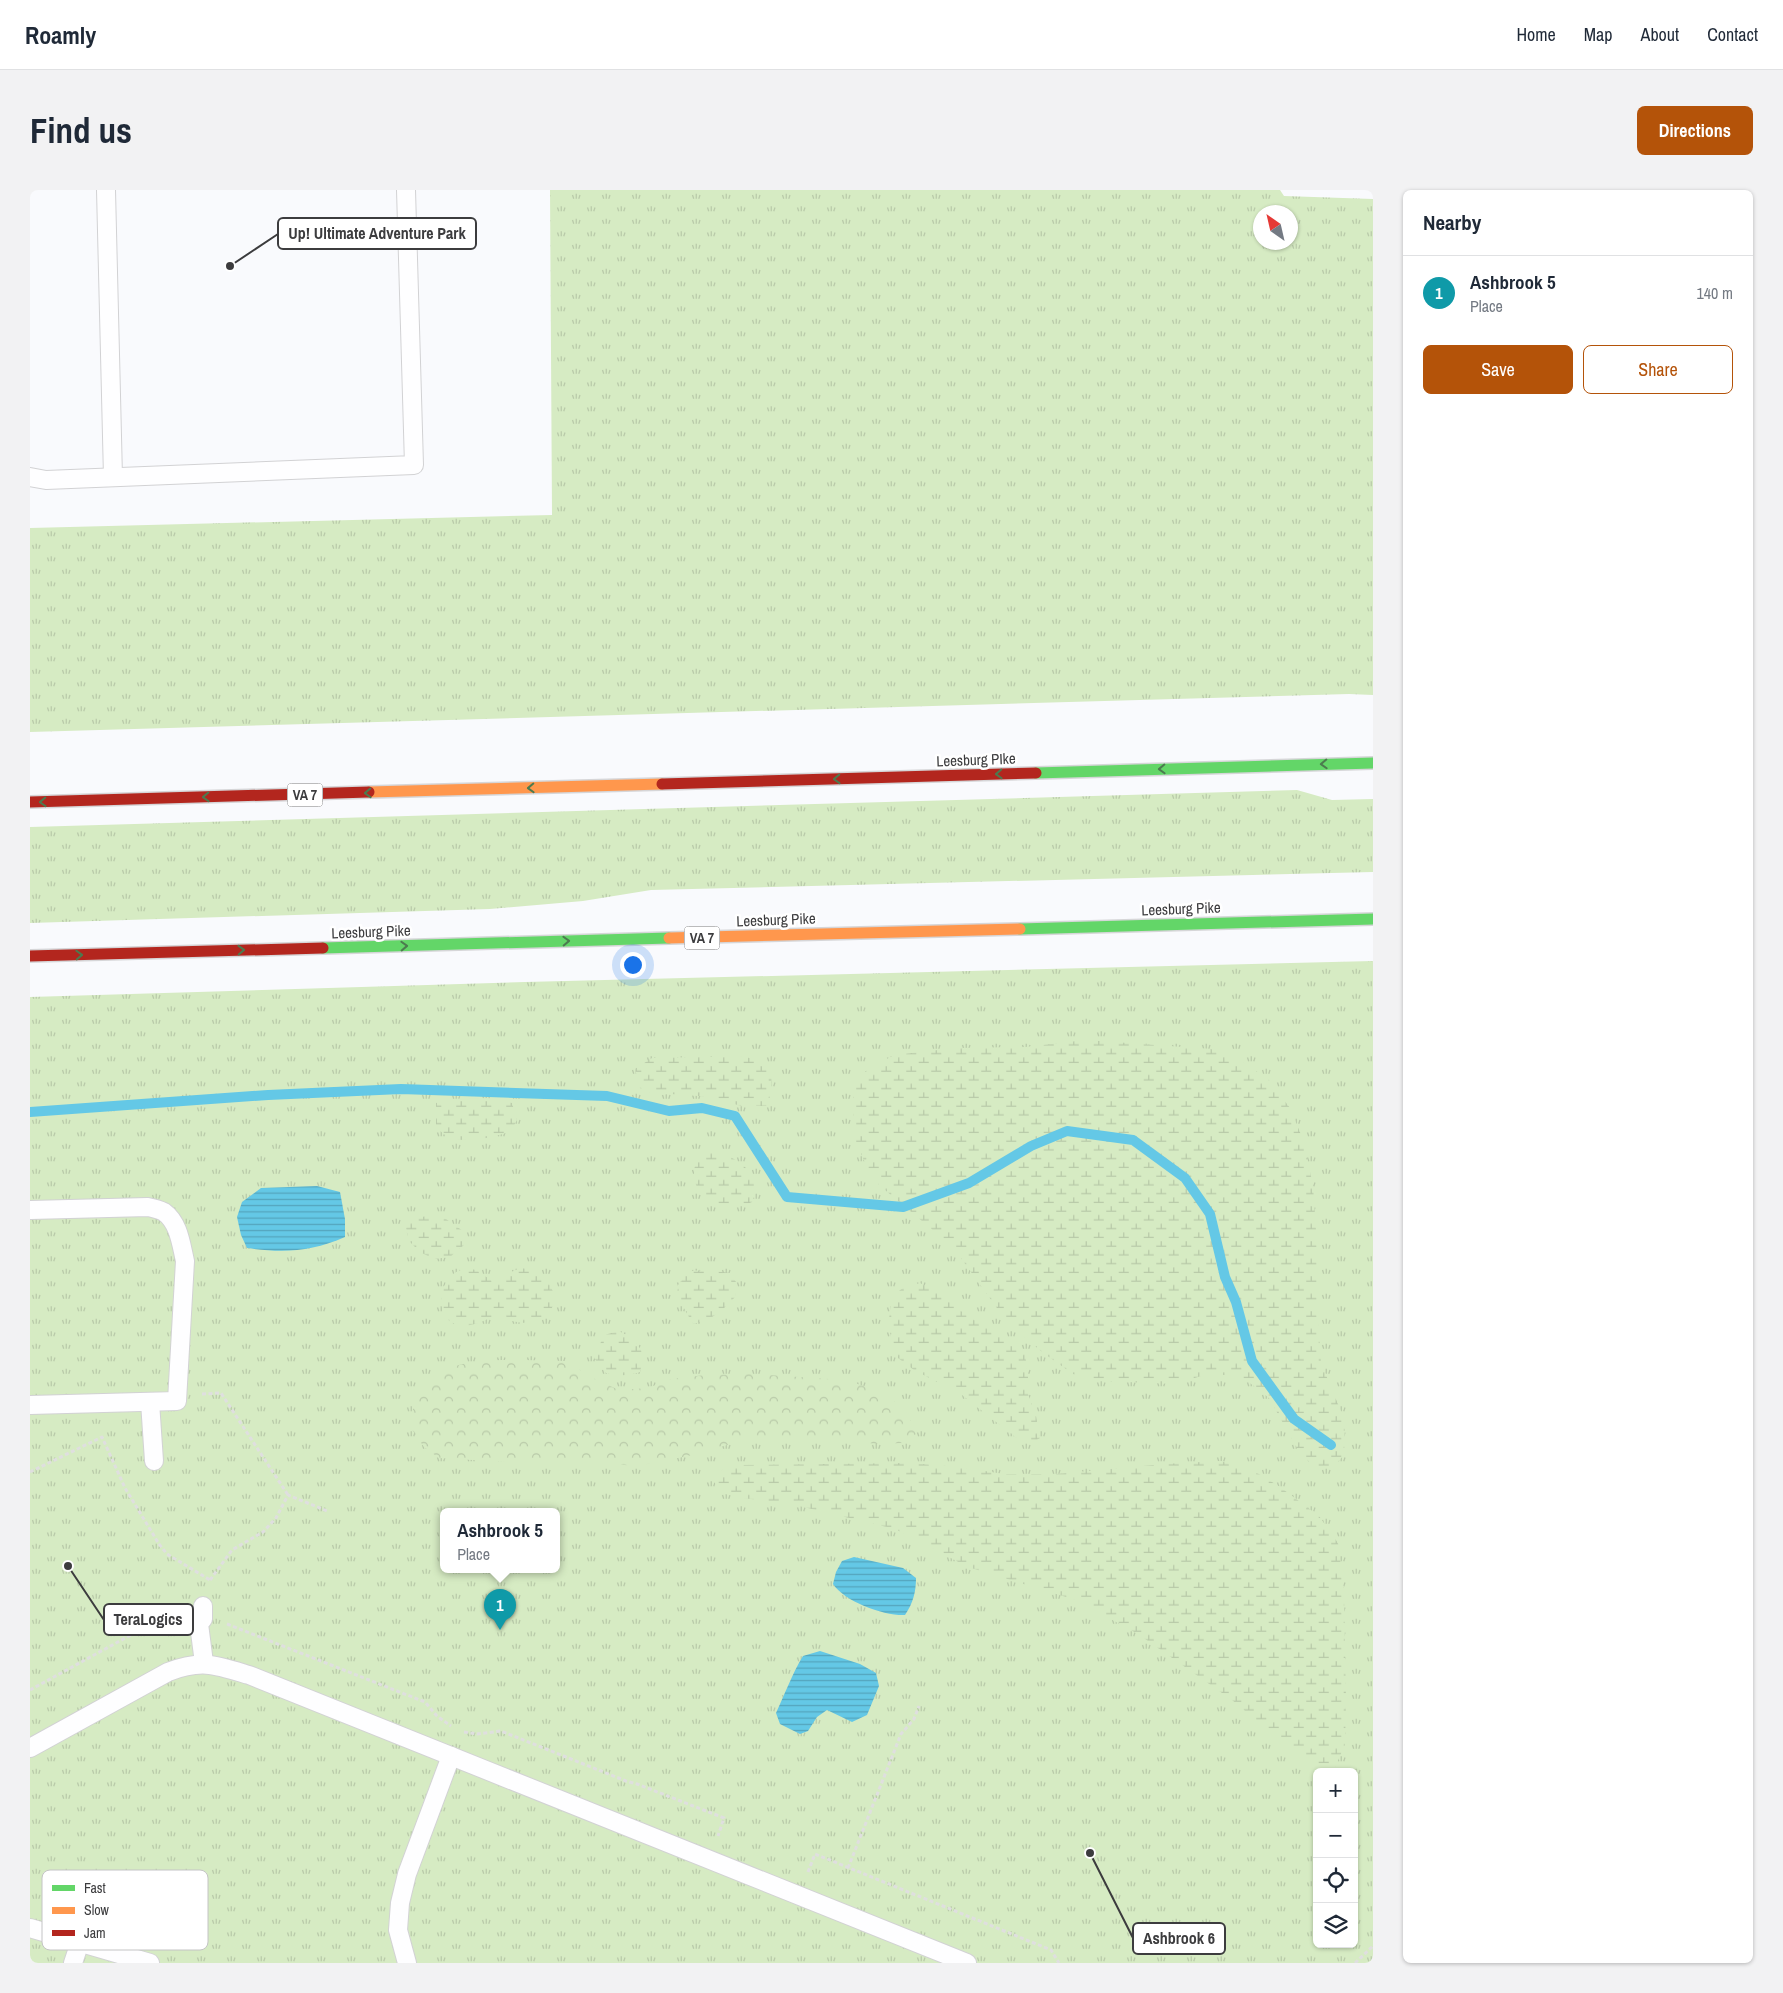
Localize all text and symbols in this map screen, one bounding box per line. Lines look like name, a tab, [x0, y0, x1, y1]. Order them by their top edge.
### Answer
text: Roamly	[25, 19, 96, 51]
text: Home	[1516, 22, 1556, 47]
text: Map	[1584, 22, 1613, 47]
text: About	[1641, 22, 1679, 47]
text: Contact	[1707, 22, 1758, 47]
button: Directions	[1637, 106, 1753, 155]
text: Find us	[30, 107, 132, 154]
north arrow	[1253, 205, 1298, 250]
text: Nearby	[1423, 208, 1481, 237]
callout: Up! Ultimate Adventure Park	[278, 218, 476, 249]
text: Up! Ultimate Adventure Park	[288, 222, 466, 244]
text: Ashbrook 5	[1470, 269, 1556, 295]
text: 1	[1435, 282, 1443, 304]
text: 140 m	[1697, 282, 1733, 304]
text: Place	[1470, 295, 1503, 317]
button: Save	[1423, 345, 1573, 394]
button: Share	[1583, 345, 1733, 394]
street label: Leesburg PIke	[936, 748, 1016, 771]
one-way arrow	[1320, 759, 1328, 769]
one-way arrow	[1158, 764, 1166, 774]
one-way arrow	[995, 769, 1003, 779]
one-way arrow	[833, 774, 840, 784]
one-way arrow	[526, 783, 534, 794]
road number: VA 7	[288, 784, 322, 806]
one-way arrow	[364, 788, 372, 798]
one-way arrow	[201, 792, 209, 803]
one-way arrow	[39, 797, 47, 807]
street label: Leesburg Pike	[1141, 897, 1221, 920]
street label: Leesburg Pike	[736, 908, 816, 931]
street label: Leesburg Pike	[331, 920, 411, 943]
road number: VA 7	[684, 926, 720, 950]
one-way arrow	[562, 936, 570, 947]
one-way arrow	[400, 941, 408, 951]
one-way arrow	[237, 945, 245, 956]
one-way arrow	[75, 950, 83, 960]
your location	[620, 952, 646, 978]
popup	[440, 1508, 560, 1573]
text: Ashbrook 5	[457, 1517, 543, 1543]
text: Place	[457, 1543, 490, 1565]
pin: 1	[484, 1589, 516, 1630]
callout: TeraLogics	[104, 1604, 193, 1635]
text: TeraLogics	[113, 1608, 183, 1630]
map controls	[1313, 1768, 1358, 1948]
button: +	[1313, 1768, 1358, 1813]
button: −	[1313, 1813, 1358, 1858]
button: locate	[1313, 1858, 1358, 1903]
legend	[42, 1870, 208, 1950]
text: Fast	[84, 1879, 106, 1897]
text: Slow	[84, 1901, 110, 1919]
button: layers	[1313, 1903, 1358, 1948]
callout: Ashbrook 6	[1133, 1923, 1225, 1954]
text: Jam	[84, 1924, 106, 1942]
text: Ashbrook 6	[1143, 1927, 1215, 1949]

